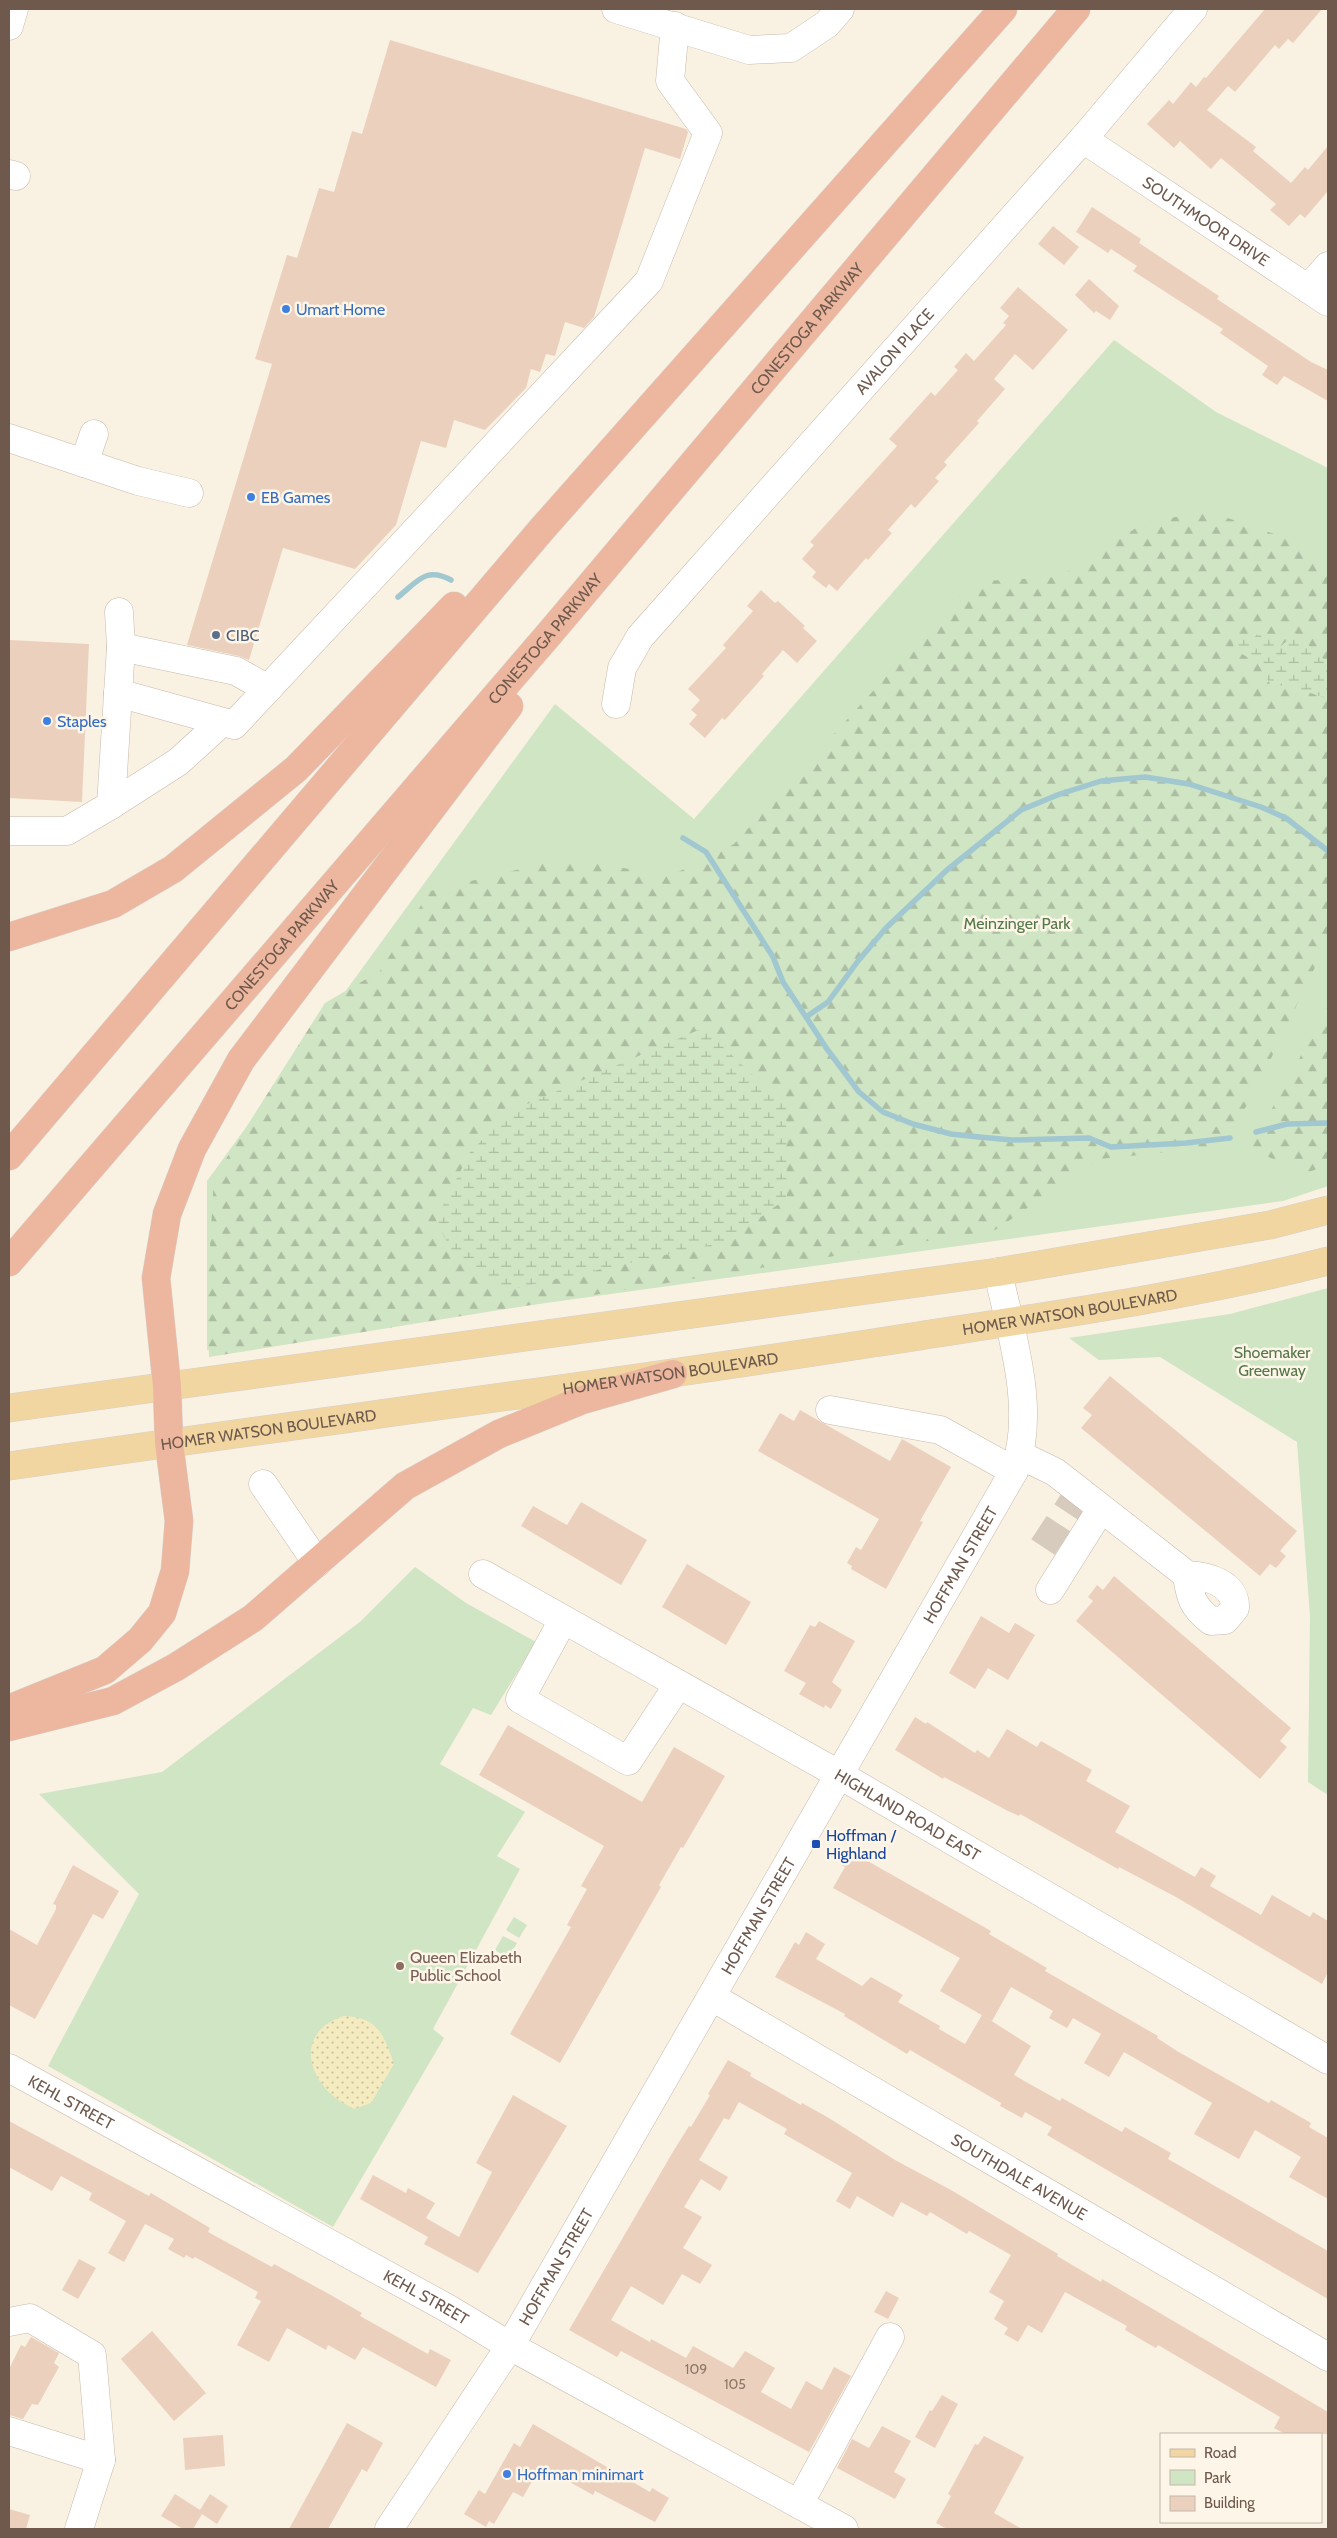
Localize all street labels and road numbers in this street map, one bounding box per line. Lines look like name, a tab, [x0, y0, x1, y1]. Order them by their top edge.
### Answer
street label: SOUTHMOOR DRIVE	[1139, 173, 1273, 270]
street label: CONESTOGA PARKWAY	[746, 259, 868, 398]
street label: AVALON PLACE	[852, 305, 938, 398]
street label: CONESTOGA PARKWAY	[484, 569, 607, 708]
street label: CONESTOGA PARKWAY	[221, 876, 344, 1014]
street label: HOMER WATSON BOULEVARD	[961, 1285, 1179, 1339]
street label: HOMER WATSON BOULEVARD	[561, 1349, 780, 1399]
street label: HOMER WATSON BOULEVARD	[159, 1406, 378, 1454]
street label: HOFFMAN STREET	[919, 1503, 1002, 1627]
street label: HIGHLAND ROAD EAST	[831, 1765, 984, 1865]
street label: HOFFMAN STREET	[717, 1854, 800, 1978]
street label: KEHL STREET	[25, 2071, 118, 2134]
street label: SOUTHDALE AVENUE	[948, 2130, 1091, 2224]
street label: HOFFMAN STREET	[515, 2205, 597, 2329]
street label: KEHL STREET	[380, 2266, 473, 2329]

